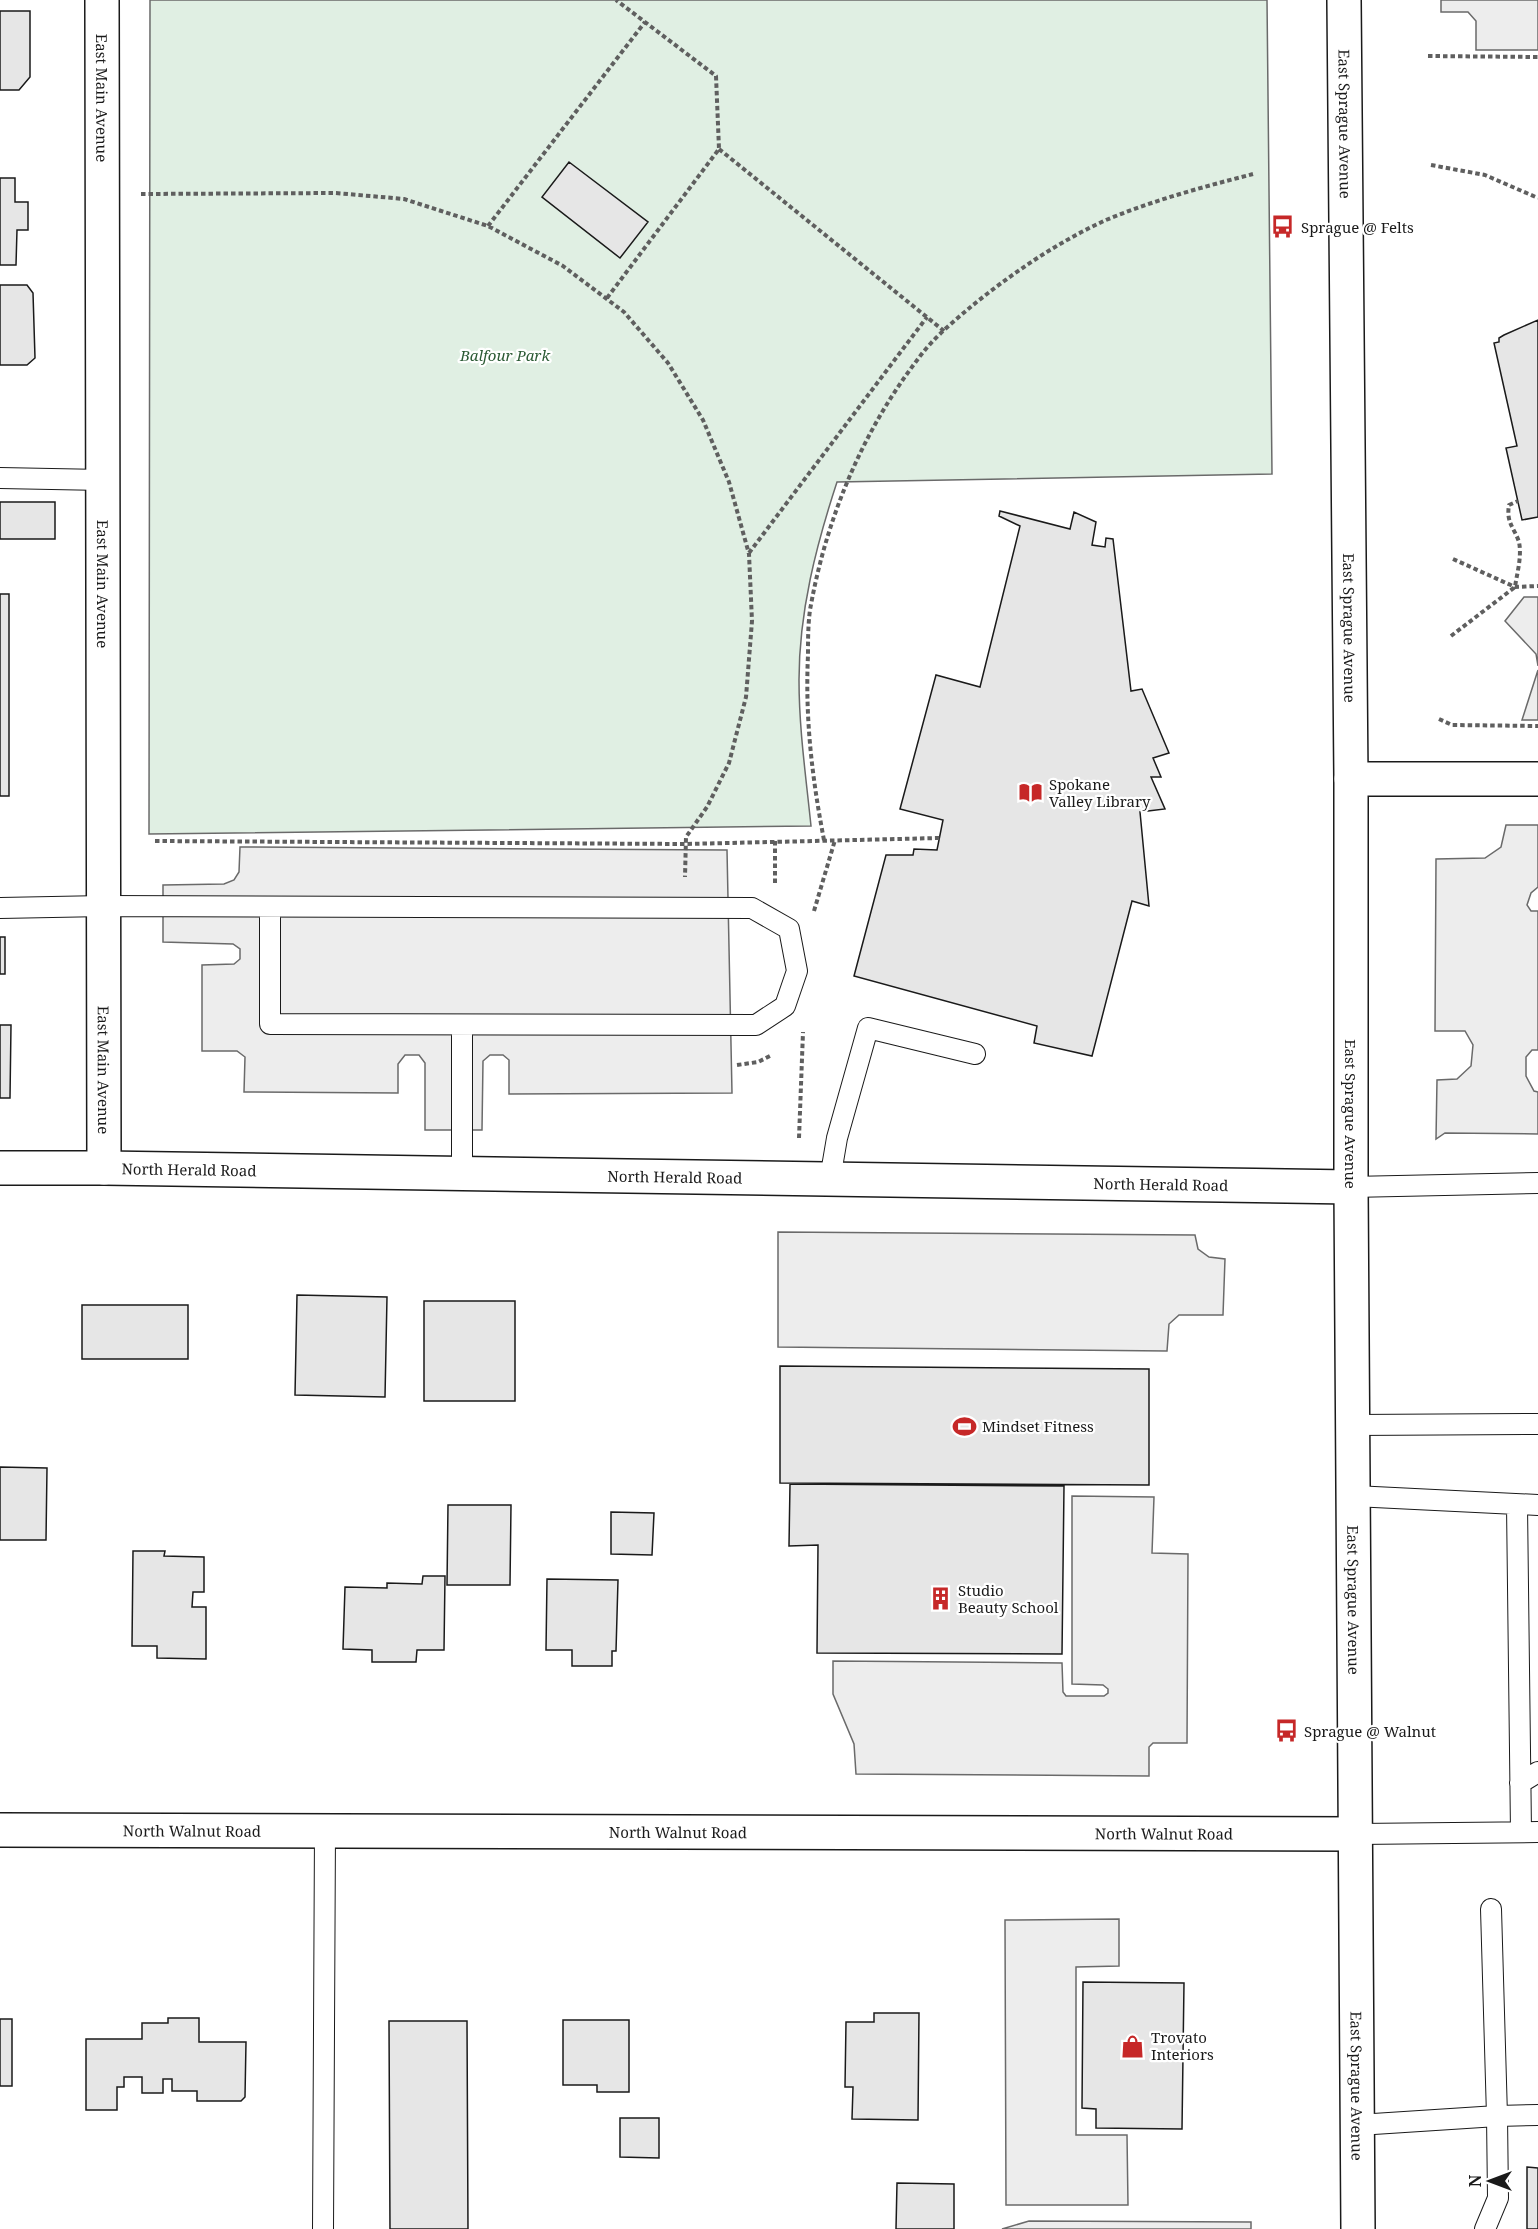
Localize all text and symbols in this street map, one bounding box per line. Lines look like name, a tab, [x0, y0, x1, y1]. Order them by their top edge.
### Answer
street label: East Main Avenue	[92, 34, 112, 162]
street label: East Sprague Avenue	[1334, 49, 1356, 199]
bus stop icon: Sprague @ Felts	[1270, 214, 1296, 240]
place label: Sprague @ Felts	[1301, 217, 1414, 237]
park label: Balfour Park	[459, 345, 550, 365]
street label: East Main Avenue	[93, 520, 113, 648]
street label: East Sprague Avenue	[1339, 553, 1360, 703]
place label: Spokane Valley Library	[1049, 774, 1151, 811]
library icon: Spokane Valley Library	[1018, 780, 1044, 806]
street label: East Main Avenue	[94, 1006, 114, 1134]
street label: East Sprague Avenue	[1341, 1039, 1361, 1189]
street label: North Herald Road	[121, 1158, 257, 1180]
street label: North Herald Road	[607, 1166, 743, 1188]
street label: North Herald Road	[1093, 1173, 1229, 1195]
sports icon: Mindset Fitness	[951, 1413, 977, 1439]
place label: Mindset Fitness	[982, 1416, 1094, 1436]
street label: East Sprague Avenue	[1343, 1525, 1364, 1675]
place label: Studio Beauty School	[958, 1580, 1059, 1617]
building icon: Studio Beauty School	[927, 1586, 953, 1612]
bus stop icon: Sprague @ Walnut	[1273, 1718, 1299, 1744]
place label: Sprague @ Walnut	[1304, 1721, 1436, 1741]
street label: North Walnut Road	[123, 1820, 261, 1841]
street label: North Walnut Road	[609, 1822, 747, 1842]
street label: North Walnut Road	[1095, 1823, 1233, 1844]
street label: East Sprague Avenue	[1347, 2011, 1368, 2161]
place label: Trovato Interiors	[1151, 2027, 1214, 2064]
shop icon: Trovato Interiors	[1120, 2033, 1146, 2059]
north arrow	[1460, 2151, 1520, 2211]
text: N	[1464, 2174, 1486, 2187]

